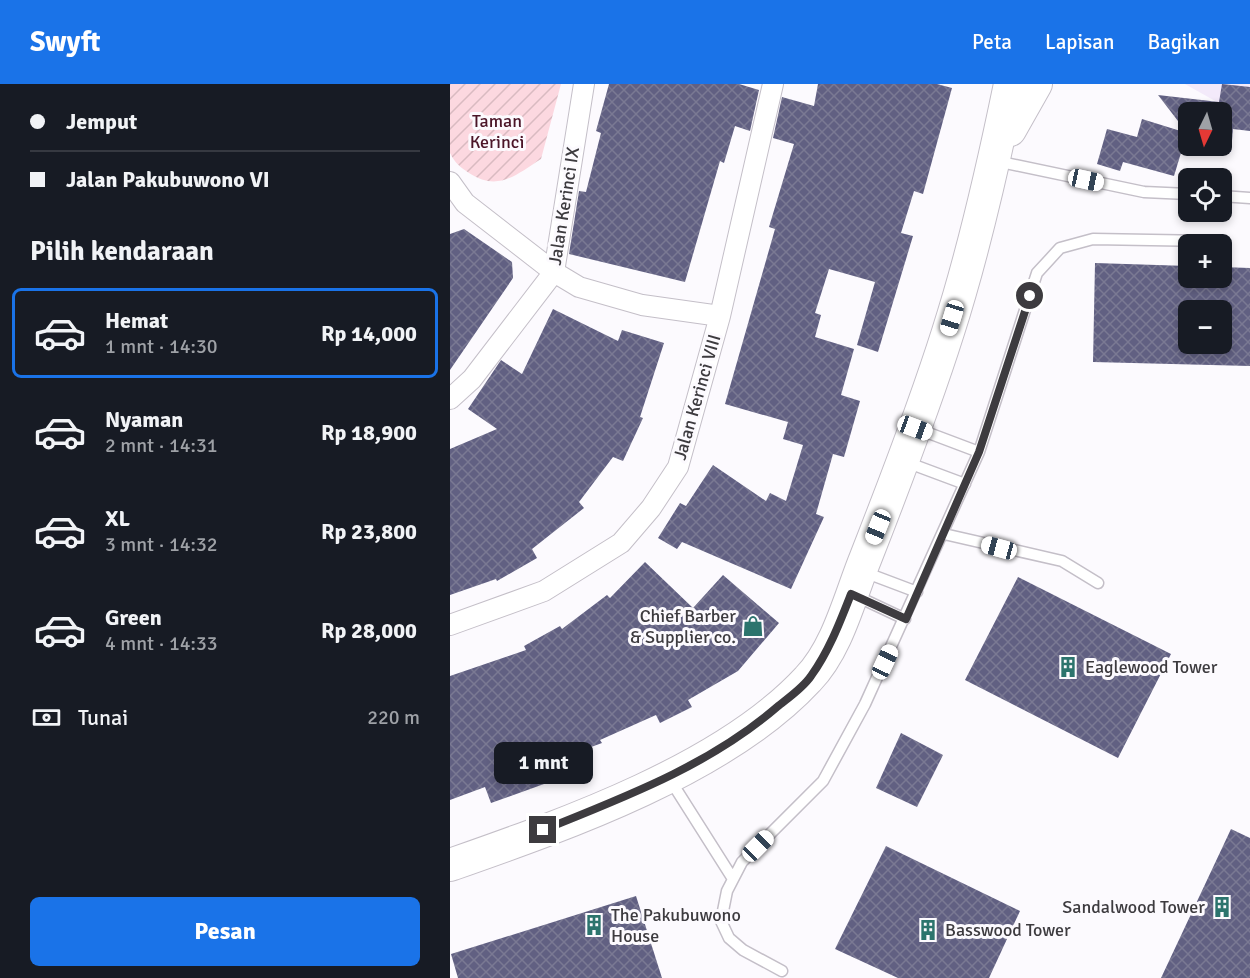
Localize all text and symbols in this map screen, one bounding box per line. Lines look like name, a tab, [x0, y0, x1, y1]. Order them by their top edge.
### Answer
text: Swyft	[30, 25, 100, 59]
text: Peta	[972, 29, 1012, 55]
text: Lapisan	[1045, 29, 1114, 55]
text: Bagikan	[1147, 29, 1220, 55]
north arrow	[1178, 102, 1232, 156]
map controls	[1178, 102, 1232, 354]
text: Jemput	[66, 108, 137, 135]
park label: Taman Kerinci	[470, 110, 524, 153]
street label: Jalan Kerinci IX	[544, 145, 584, 267]
text: Jalan Pakubuwono VI	[66, 166, 270, 193]
car	[1067, 167, 1105, 193]
button: locate	[1178, 168, 1232, 222]
button: +	[1178, 234, 1232, 288]
text: Pilih kendaraan	[30, 235, 214, 268]
route start	[1016, 282, 1043, 309]
car	[938, 298, 966, 338]
button: −	[1178, 300, 1232, 354]
icon: car	[33, 306, 87, 360]
text: Hemat	[105, 307, 168, 334]
text: Rp 14,000	[321, 320, 417, 347]
street label: Jalan Kerinci VIII	[669, 332, 725, 462]
text: 1 mnt · 14:30	[105, 334, 218, 359]
icon: car	[33, 405, 87, 459]
text: Nyaman	[105, 406, 183, 433]
car	[895, 413, 935, 443]
text: Rp 18,900	[321, 419, 417, 446]
text: 2 mnt · 14:31	[105, 433, 218, 458]
icon: car	[33, 504, 87, 558]
text: XL	[105, 505, 130, 532]
car	[863, 507, 893, 547]
text: Rp 23,800	[321, 518, 417, 545]
text: 3 mnt · 14:32	[105, 532, 218, 557]
car	[979, 535, 1019, 561]
icon: car	[33, 603, 87, 657]
text: Green	[105, 604, 162, 631]
place label: Chief Barber & Supplier co.	[630, 605, 736, 648]
shop icon: Chief Barber & Supplier co.	[741, 614, 765, 638]
text: Rp 28,000	[321, 617, 417, 644]
text: 4 mnt · 14:33	[105, 631, 218, 656]
car	[869, 642, 901, 682]
building icon: Eaglewood Tower	[1056, 655, 1080, 679]
place label: Eaglewood Tower	[1085, 656, 1218, 678]
icon: cash	[30, 701, 63, 734]
text: Tunai	[78, 704, 128, 731]
text: 220 m	[367, 705, 420, 730]
callout: 1 mnt	[494, 743, 592, 785]
text: 1 mnt	[519, 750, 568, 775]
route end	[529, 816, 556, 843]
car	[739, 827, 777, 865]
building icon: Sandalwood Tower	[1210, 895, 1234, 919]
place label: Sandalwood Tower	[1062, 896, 1205, 918]
button: Pesan	[30, 897, 420, 966]
place label: The Pakubuwono House	[611, 904, 741, 947]
building icon: The Pakubuwono House	[582, 913, 606, 937]
building icon: Basswood Tower	[916, 918, 940, 942]
place label: Basswood Tower	[945, 919, 1071, 941]

